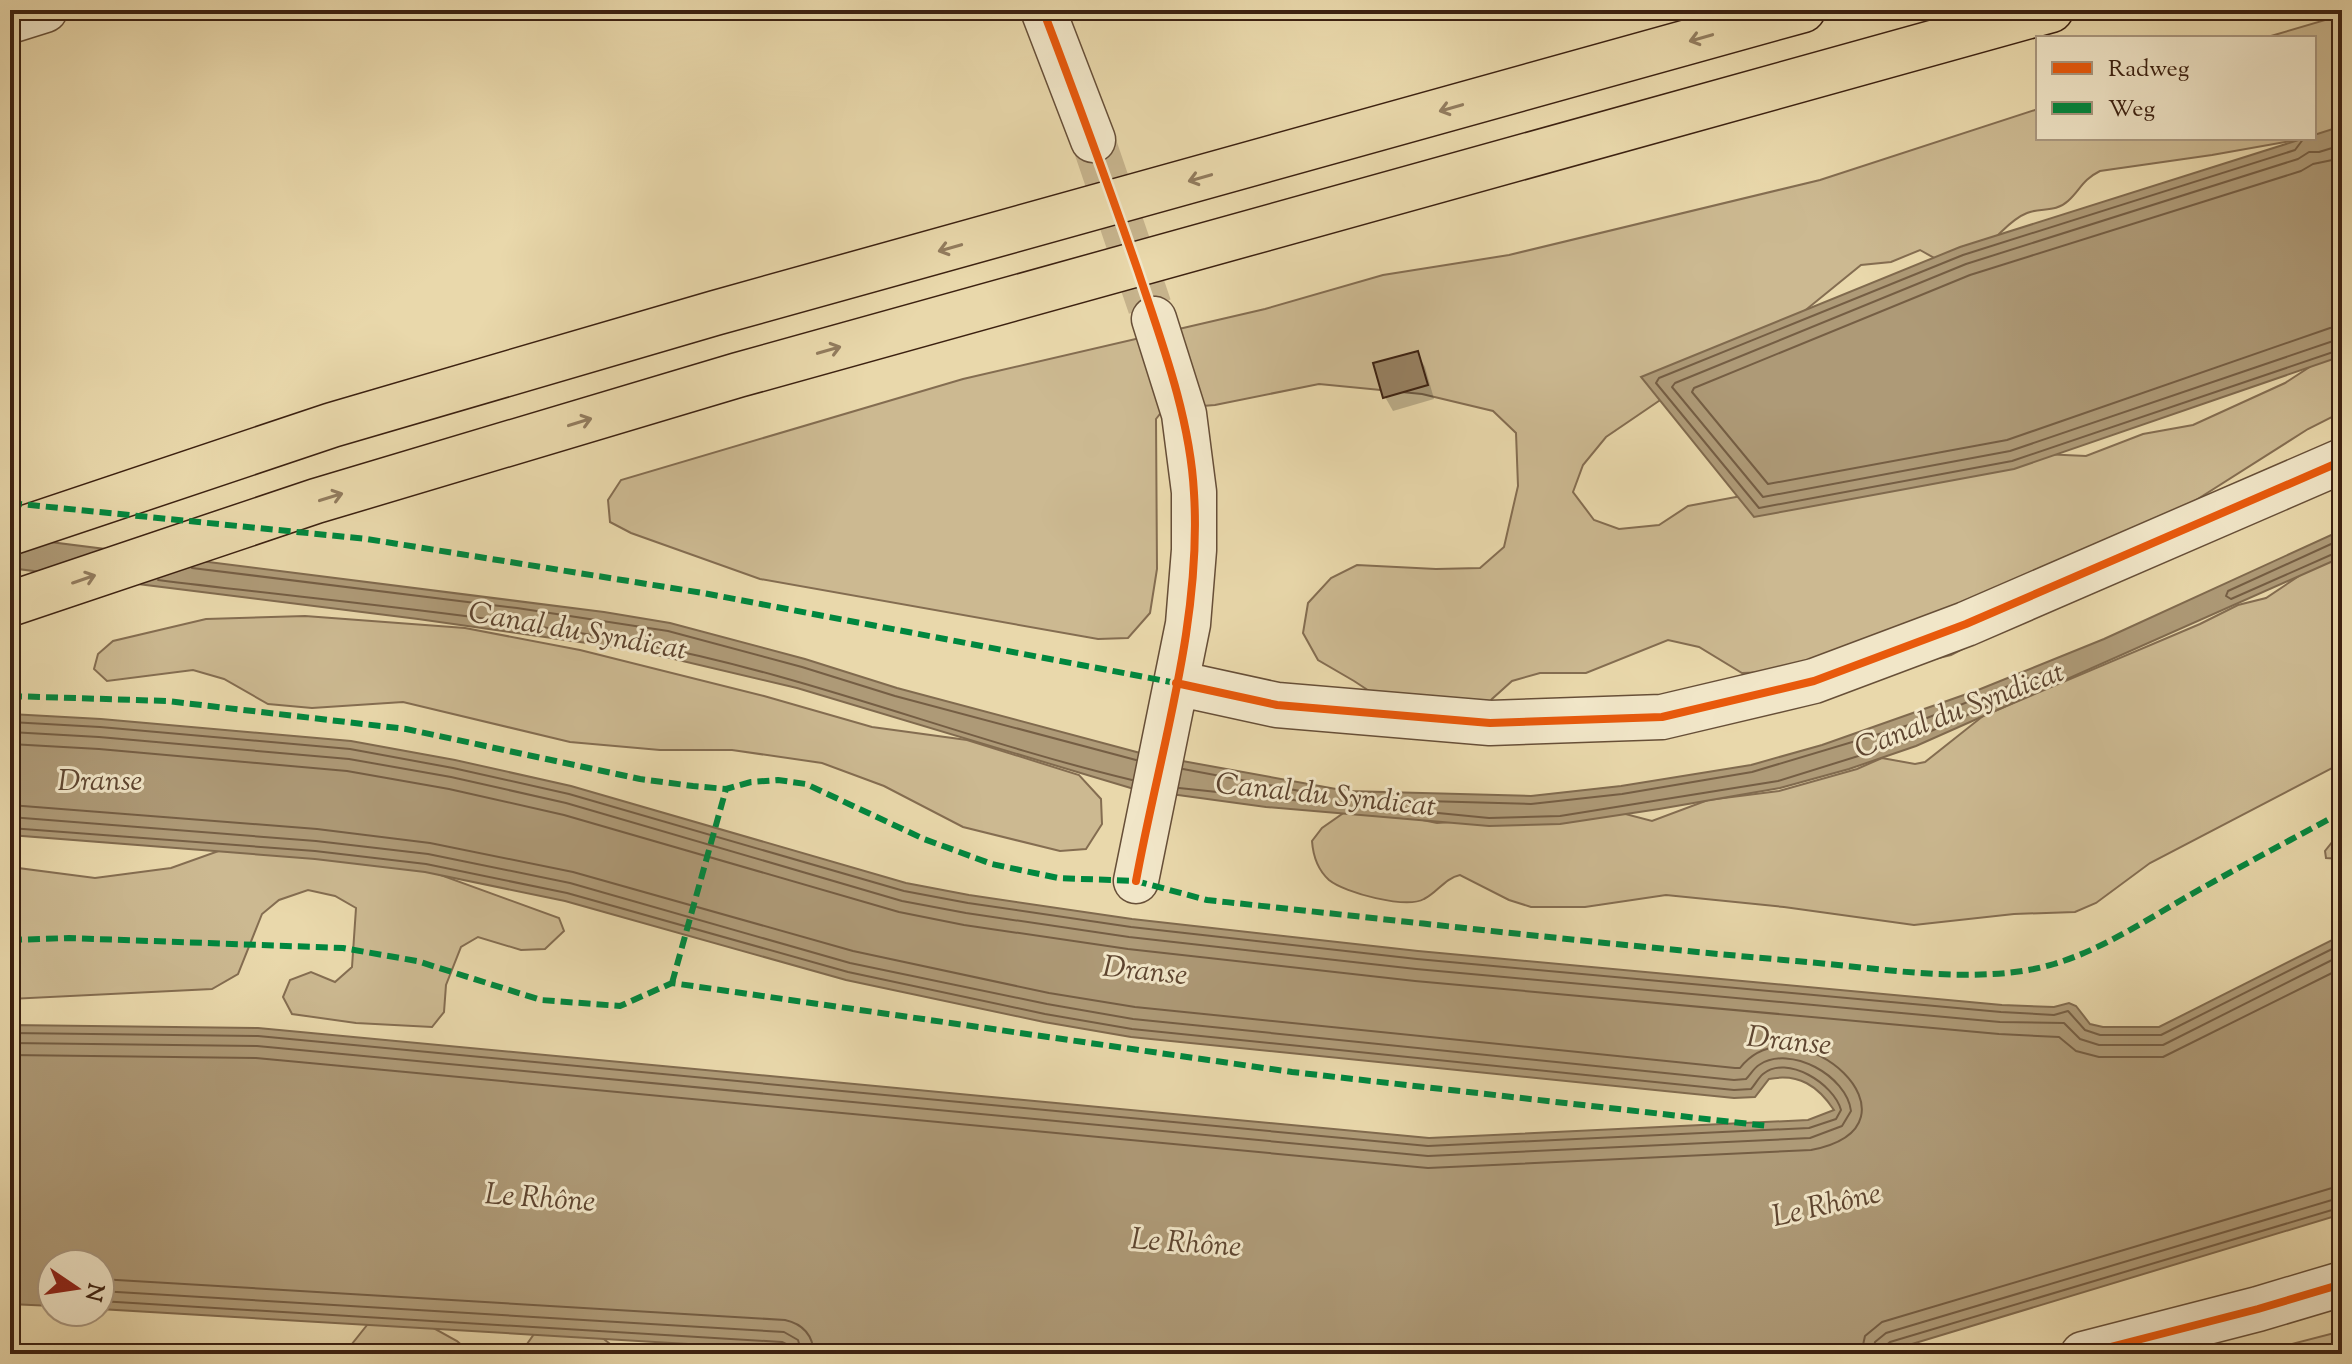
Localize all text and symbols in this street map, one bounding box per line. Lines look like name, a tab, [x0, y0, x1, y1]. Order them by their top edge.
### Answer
one-way arrow	[1689, 32, 1714, 47]
legend	[2036, 36, 2316, 140]
text: Radweg	[2108, 53, 2190, 87]
text: Weg	[2108, 93, 2155, 127]
one-way arrow	[1438, 101, 1464, 116]
one-way arrow	[1188, 171, 1214, 186]
one-way arrow	[937, 241, 963, 256]
one-way arrow	[816, 342, 842, 357]
one-way arrow	[566, 414, 592, 429]
one-way arrow	[317, 489, 343, 504]
one-way arrow	[71, 570, 96, 585]
water label: Canal du Syndicat	[465, 592, 690, 673]
water label: Canal du Syndicat	[1849, 652, 2071, 771]
water label: Dranse	[58, 761, 142, 804]
water label: Canal du Syndicat	[1213, 764, 1438, 829]
water label: Dranse	[1100, 947, 1189, 998]
water label: Dranse	[1744, 1017, 1833, 1068]
water label: Le Rhône	[1768, 1173, 1885, 1240]
water label: Le Rhône	[483, 1174, 597, 1225]
water label: Le Rhône	[1129, 1219, 1243, 1270]
north arrow	[36, 1248, 116, 1328]
text: N	[75, 1280, 110, 1304]

